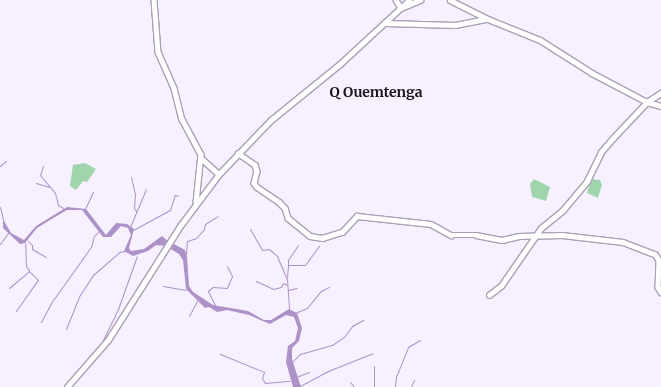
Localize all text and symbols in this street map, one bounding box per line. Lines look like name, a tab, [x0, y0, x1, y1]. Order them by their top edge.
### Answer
district label: Q Ouemtenga	[329, 84, 423, 100]

